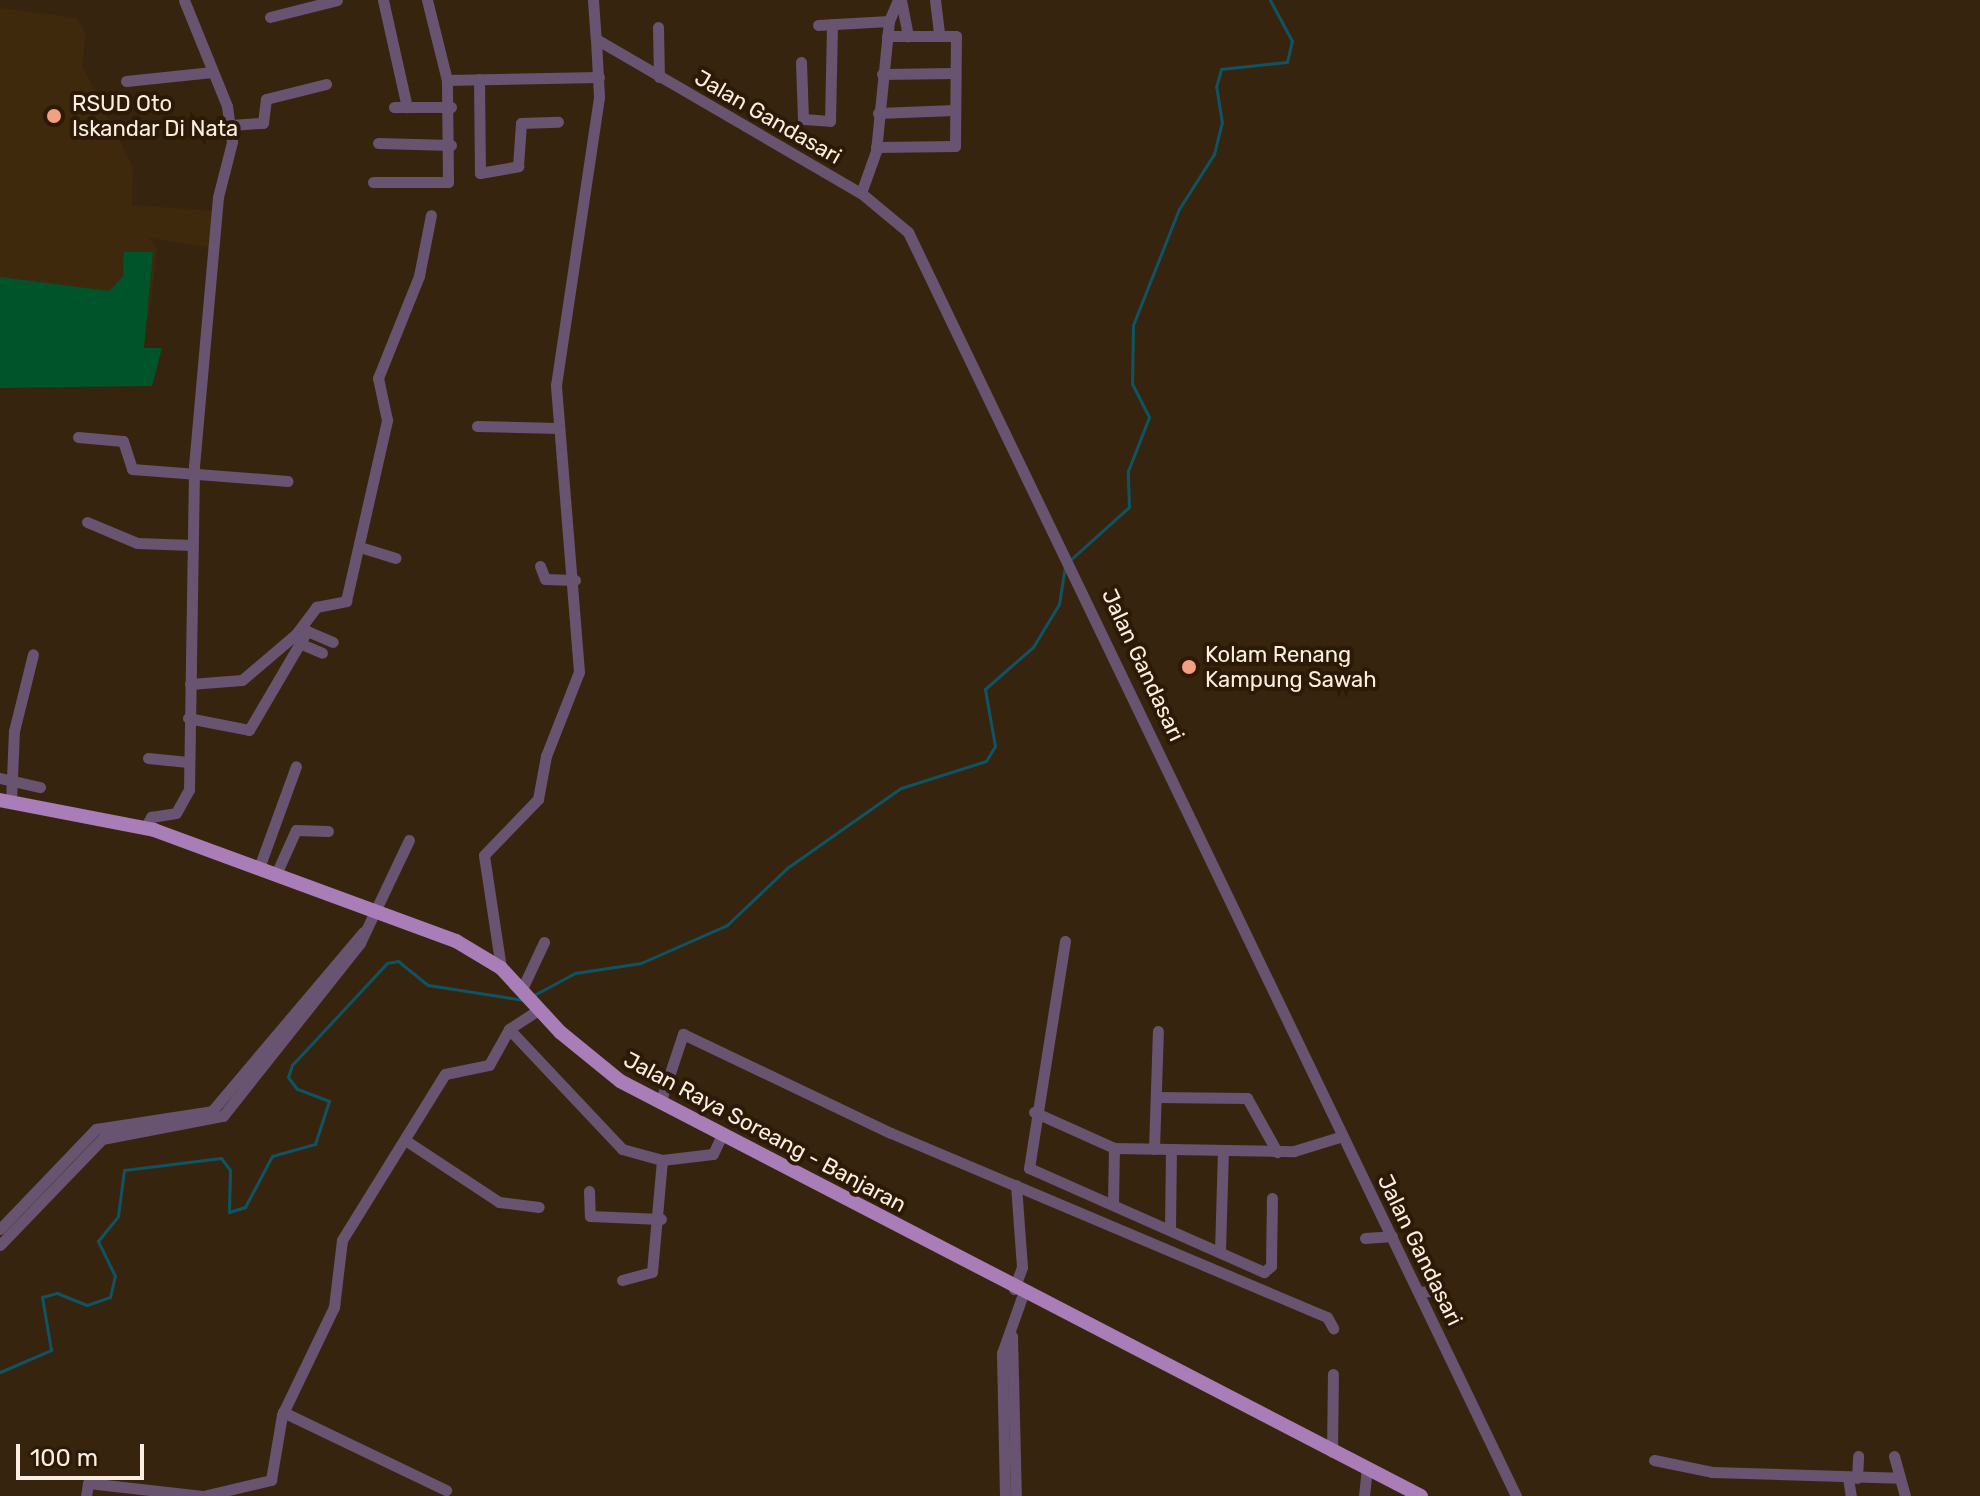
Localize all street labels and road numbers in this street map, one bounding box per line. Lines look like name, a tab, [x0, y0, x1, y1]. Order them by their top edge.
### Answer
street label: Jalan Gandasari	[690, 64, 846, 170]
street label: Jalan Gandasari	[1096, 585, 1190, 745]
street label: Jalan Raya Soreang - Banjaran	[619, 1046, 911, 1218]
street label: Jalan Gandasari	[1372, 1170, 1468, 1330]

